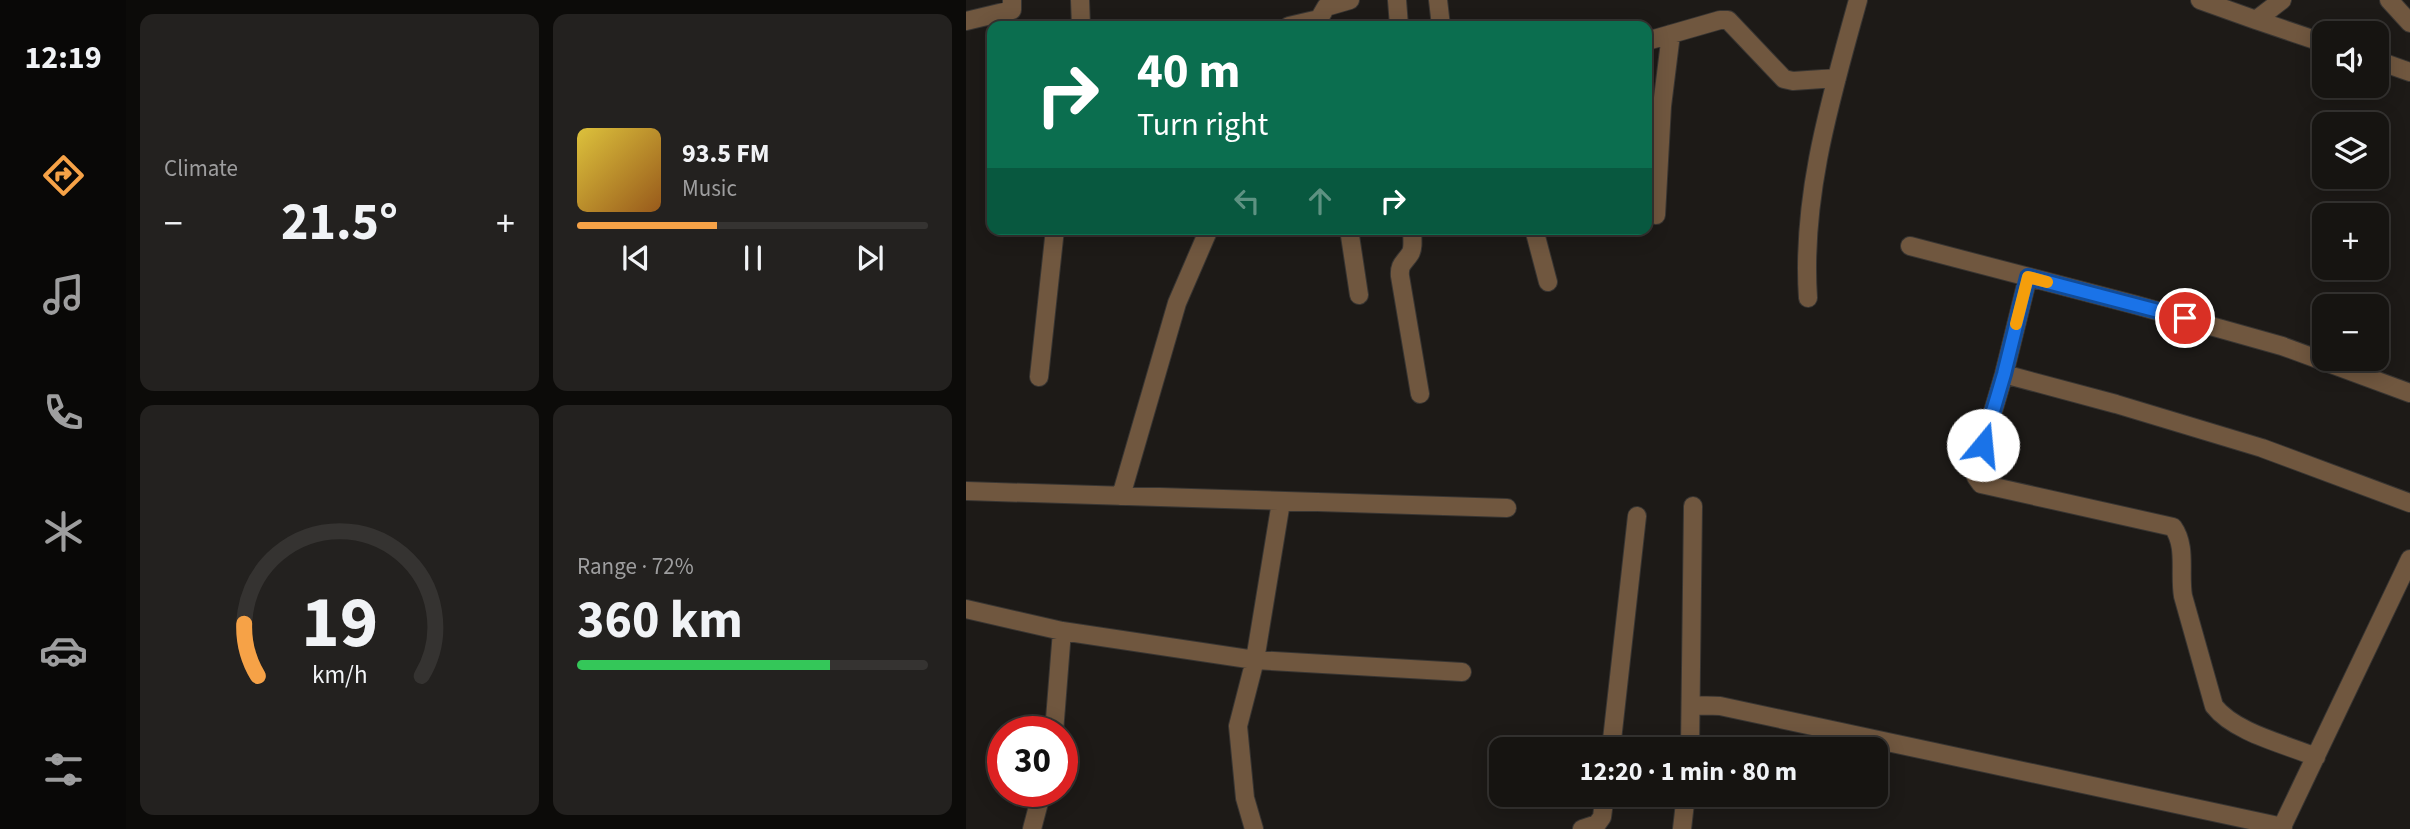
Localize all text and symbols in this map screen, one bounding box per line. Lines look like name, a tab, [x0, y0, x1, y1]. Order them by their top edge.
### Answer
map controls	[2312, 21, 2389, 371]
button: sound	[2312, 21, 2389, 98]
text: 12:19	[24, 35, 102, 81]
text: 40 m	[1137, 37, 1241, 107]
icon: right	[1022, 49, 1113, 140]
text: Turn right	[1137, 102, 1268, 148]
button: layers	[2312, 112, 2389, 189]
text: 93.5 FM	[682, 135, 770, 172]
icon: directions	[39, 151, 88, 200]
text: Climate	[164, 152, 238, 185]
text: Music	[682, 172, 737, 205]
icon: left	[1228, 182, 1266, 220]
icon: ahead	[1301, 182, 1339, 220]
icon: right	[1374, 182, 1412, 220]
text: 21.5°	[281, 186, 398, 260]
text: −	[164, 197, 183, 251]
text: +	[496, 197, 515, 251]
button: +	[2312, 203, 2389, 280]
icon: previous	[617, 239, 655, 277]
icon: pause	[734, 239, 772, 277]
icon: next	[851, 239, 889, 277]
icon: music	[39, 270, 88, 319]
pin	[2155, 288, 2215, 348]
button: −	[2312, 294, 2389, 371]
icon: arrive	[2166, 299, 2204, 337]
icon: phone	[39, 388, 88, 437]
position arrow	[1946, 408, 2020, 482]
icon: climate	[39, 507, 88, 556]
text: Range · 72%	[577, 550, 694, 583]
text: 19	[301, 571, 378, 675]
text: 360 km	[577, 584, 743, 658]
icon: car	[39, 626, 88, 675]
text: km/h	[312, 657, 367, 693]
speed limit sign: 30	[987, 716, 1078, 807]
icon: filters	[39, 745, 88, 794]
text: 12:20 · 1 min · 80 m	[1580, 753, 1797, 790]

